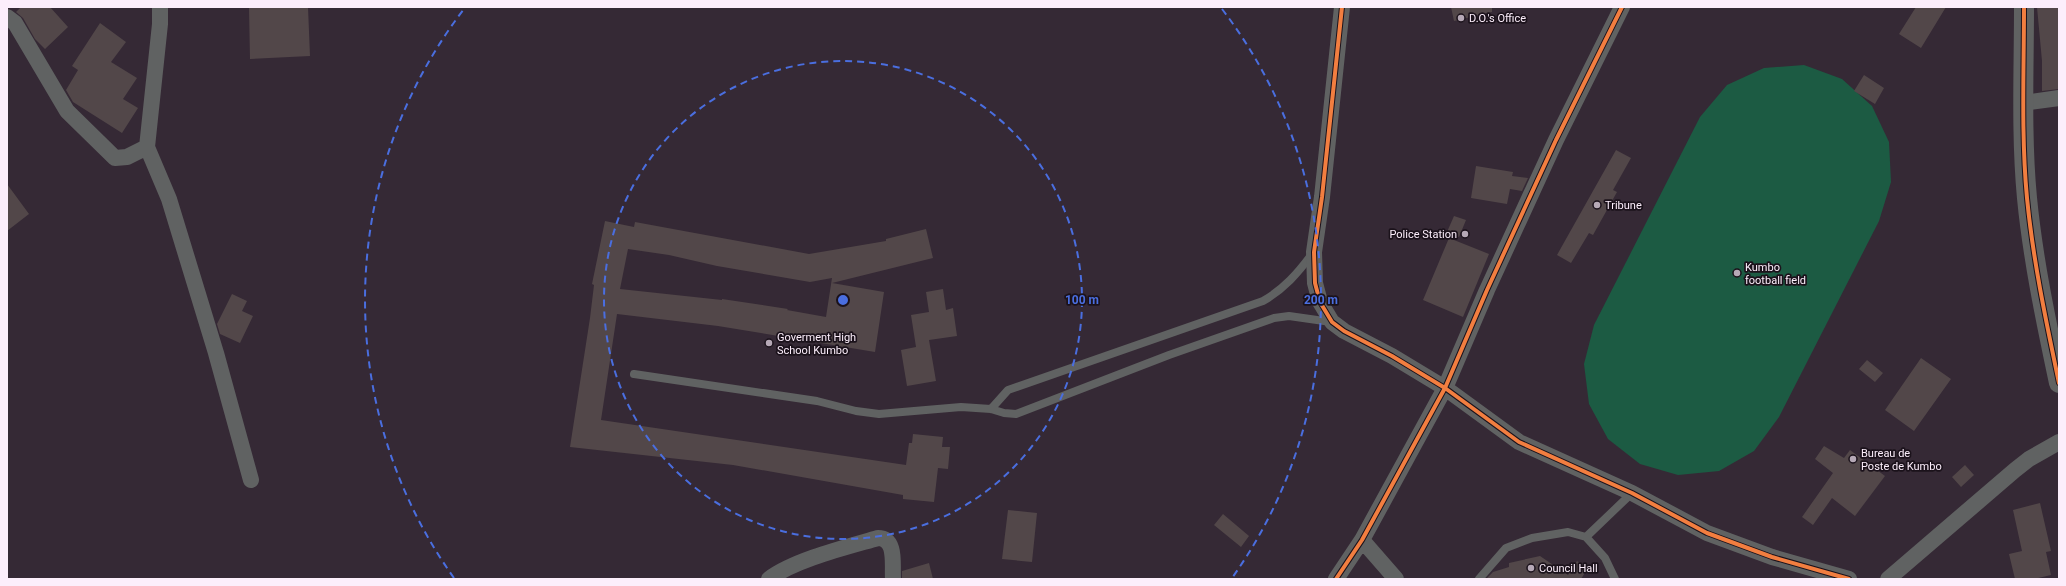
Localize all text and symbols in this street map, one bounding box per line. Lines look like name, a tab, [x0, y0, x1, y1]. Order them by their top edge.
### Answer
place label: D.O.'s Office	[1469, 12, 1526, 25]
marker: D.O.'s Office	[1456, 13, 1466, 23]
place label: Tribune	[1605, 199, 1642, 212]
marker: Tribune	[1592, 200, 1602, 210]
place label: Police Station	[1389, 228, 1457, 241]
marker: Police Station	[1460, 229, 1470, 239]
place label: Kumbo football field	[1745, 261, 1806, 287]
marker: Kumbo football field	[1732, 268, 1742, 278]
centre of rings	[836, 293, 850, 307]
text: 100 m	[1065, 293, 1099, 307]
text: 200 m	[1304, 293, 1338, 307]
place label: Goverment High School Kumbo	[777, 331, 856, 357]
marker: Goverment High School Kumbo	[764, 338, 774, 348]
place label: Bureau de Poste de Kumbo	[1861, 447, 1942, 473]
marker: Bureau de Poste de Kumbo	[1848, 454, 1858, 464]
place label: Council Hall	[1539, 562, 1598, 575]
marker: Council Hall	[1526, 563, 1536, 573]

